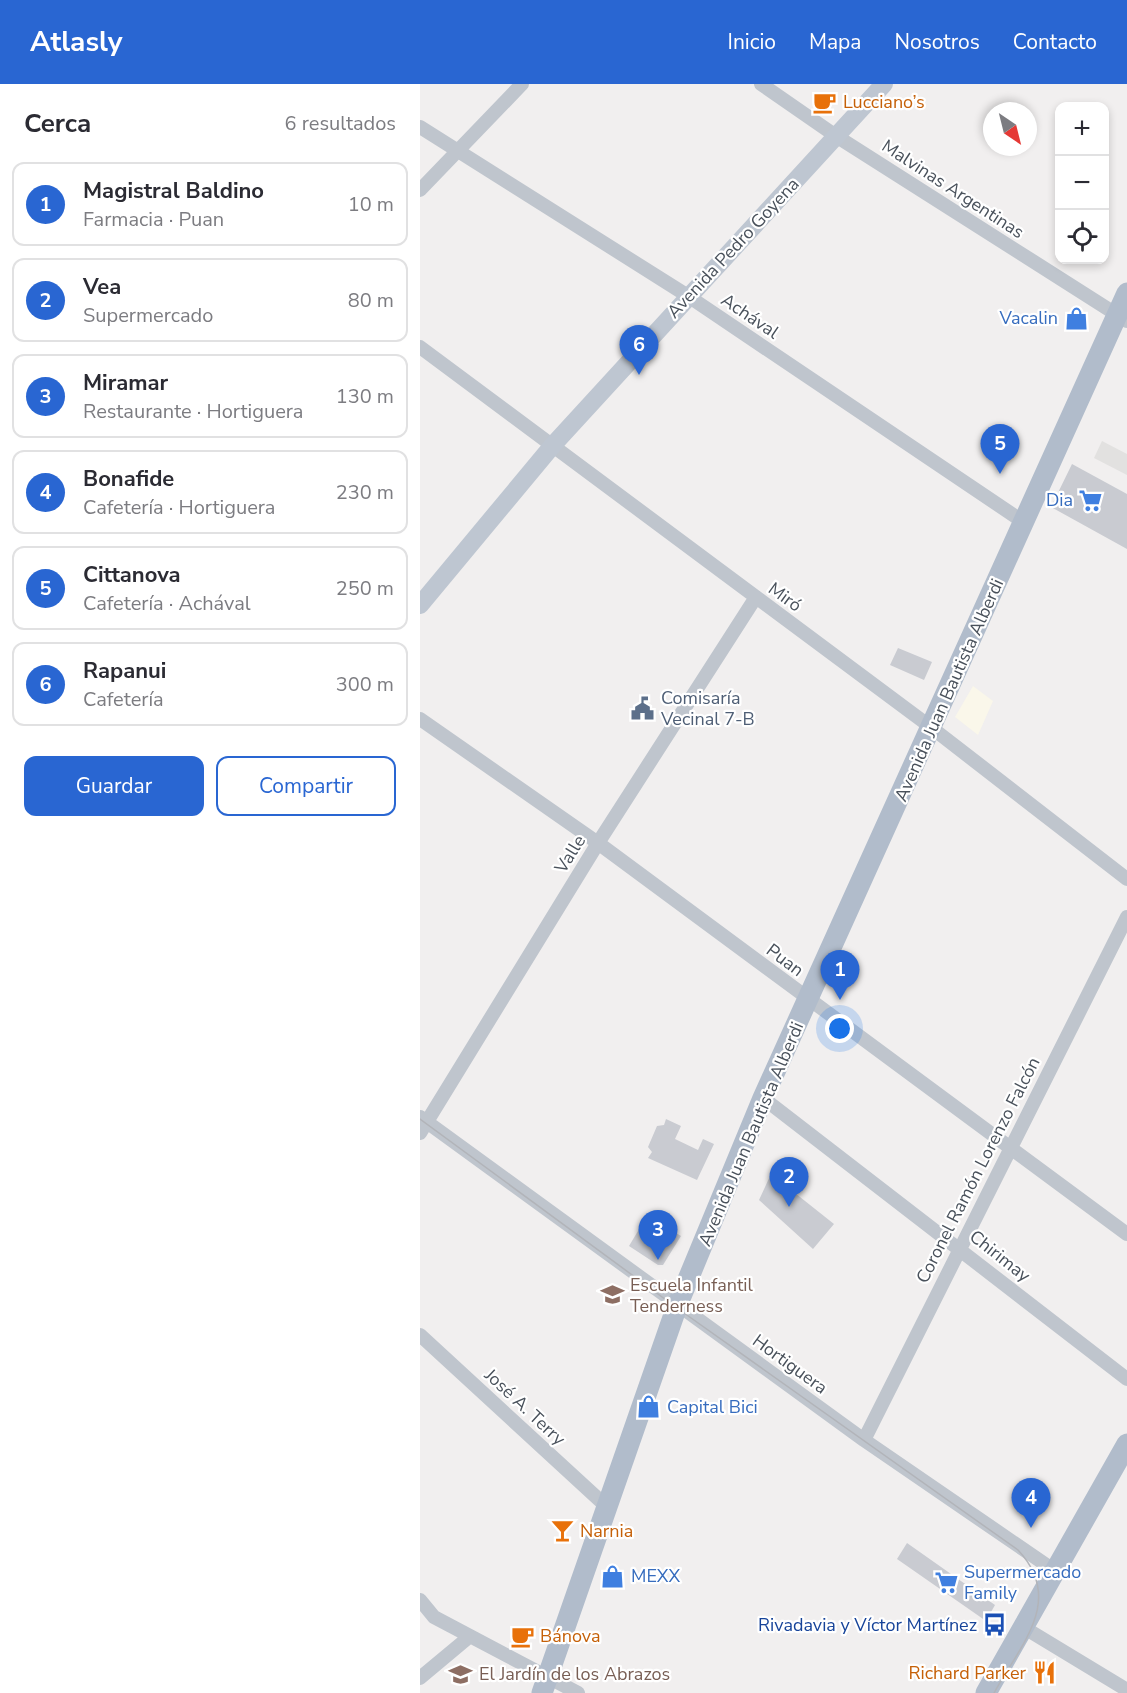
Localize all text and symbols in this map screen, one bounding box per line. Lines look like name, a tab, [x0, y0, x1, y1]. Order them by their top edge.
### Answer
text: Atlasly	[30, 23, 122, 61]
text: Inicio	[728, 28, 776, 56]
text: Mapa	[809, 28, 861, 56]
text: Nosotros	[894, 28, 980, 56]
text: Contacto	[1013, 28, 1097, 56]
cafe icon: Lucciano’s	[812, 89, 838, 115]
place label: Lucciano’s	[843, 90, 925, 114]
north arrow	[983, 102, 1037, 156]
map controls	[1055, 102, 1109, 264]
button: +	[1055, 102, 1109, 156]
text: Cerca	[24, 106, 91, 141]
text: 6 resultados	[285, 110, 396, 137]
street label: Malvinas Argentinas	[877, 134, 1029, 244]
button: −	[1055, 156, 1109, 210]
street label: Avenida Pedro Goyena	[662, 173, 804, 323]
text: Magistral Baldino	[83, 176, 264, 206]
text: 1	[40, 191, 52, 218]
text: 10 m	[348, 191, 394, 218]
text: Farmacia · Puan	[83, 206, 224, 233]
button: locate	[1055, 210, 1109, 264]
text: Vea	[83, 272, 121, 302]
text: 2	[40, 287, 52, 314]
text: 80 m	[348, 287, 394, 314]
street label: Achával	[716, 288, 784, 344]
text: Supermercado	[83, 302, 213, 329]
shop icon: Vacalin	[1063, 305, 1089, 331]
place label: Vacalin	[999, 306, 1058, 330]
pin: 6	[620, 326, 658, 375]
text: Miramar	[83, 368, 168, 398]
text: 3	[40, 383, 52, 410]
text: 130 m	[336, 383, 394, 410]
text: Restaurante · Hortiguera	[83, 398, 303, 425]
pin: 5	[980, 424, 1020, 474]
text: Bonafide	[83, 464, 174, 494]
text: 4	[40, 479, 52, 506]
text: 230 m	[336, 479, 394, 506]
supermarket icon: Dia	[1078, 487, 1104, 513]
place label: Dia	[1046, 488, 1073, 512]
text: Cafetería · Hortiguera	[83, 494, 275, 521]
text: Cittanova	[83, 560, 181, 590]
text: 5	[40, 575, 52, 602]
text: 250 m	[336, 575, 394, 602]
street label: Avenida Juan Bautista Alberdi	[889, 575, 1009, 805]
street label: Miró	[763, 577, 807, 617]
text: Cafetería · Achával	[83, 590, 251, 617]
text: Rapanui	[83, 656, 166, 686]
text: 6	[40, 671, 52, 698]
text: 300 m	[336, 671, 394, 698]
text: Cafetería	[83, 686, 164, 713]
place label: Comisaría Vecinal 7-B	[660, 686, 755, 731]
public building icon: Comisaría Vecinal 7-B	[630, 695, 656, 721]
button: Guardar	[24, 756, 204, 816]
button: Compartir	[216, 756, 396, 816]
street label: Valle	[548, 830, 591, 879]
street label: Puan	[761, 938, 809, 982]
pin: 1	[820, 950, 860, 1000]
your location	[825, 1014, 854, 1043]
street label: Avenida Juan Bautista Alberdi	[693, 1018, 809, 1250]
street label: Coronel Ramón Lorenzo Falcón	[910, 1053, 1046, 1287]
pin: 2	[770, 1158, 808, 1207]
pin: 3	[638, 1210, 678, 1260]
street label: Chirimay	[965, 1225, 1036, 1288]
place label: Escuela Infantil Tenderness	[630, 1273, 753, 1318]
school or university icon: Escuela Infantil Tenderness	[599, 1282, 625, 1308]
street label: Hortiguera	[748, 1329, 832, 1399]
street label: José A. Terry	[479, 1363, 571, 1451]
shop icon: Capital Bici	[636, 1394, 662, 1420]
place label: Capital Bici	[667, 1395, 758, 1419]
pin: 4	[1012, 1478, 1050, 1528]
bar icon: Narnia	[549, 1518, 575, 1544]
place label: Narnia	[580, 1519, 633, 1543]
place label: Supermercado Family	[964, 1560, 1081, 1605]
shop icon: MEXX	[600, 1563, 626, 1589]
place label: MEXX	[631, 1564, 680, 1588]
supermarket icon: Supermercado Family	[933, 1569, 959, 1595]
bus stop icon: Rivadavia y Víctor Martínez	[982, 1612, 1008, 1638]
place label: Rivadavia y Víctor Martínez	[758, 1613, 977, 1637]
cafe icon: Bánova	[509, 1623, 535, 1649]
place label: Bánova	[540, 1624, 600, 1648]
restaurant icon: Richard Parker	[1031, 1660, 1057, 1686]
school or university icon: El Jardín de los Abrazos	[448, 1661, 474, 1687]
place label: Richard Parker	[908, 1661, 1027, 1685]
place label: El Jardín de los Abrazos	[479, 1662, 670, 1686]

